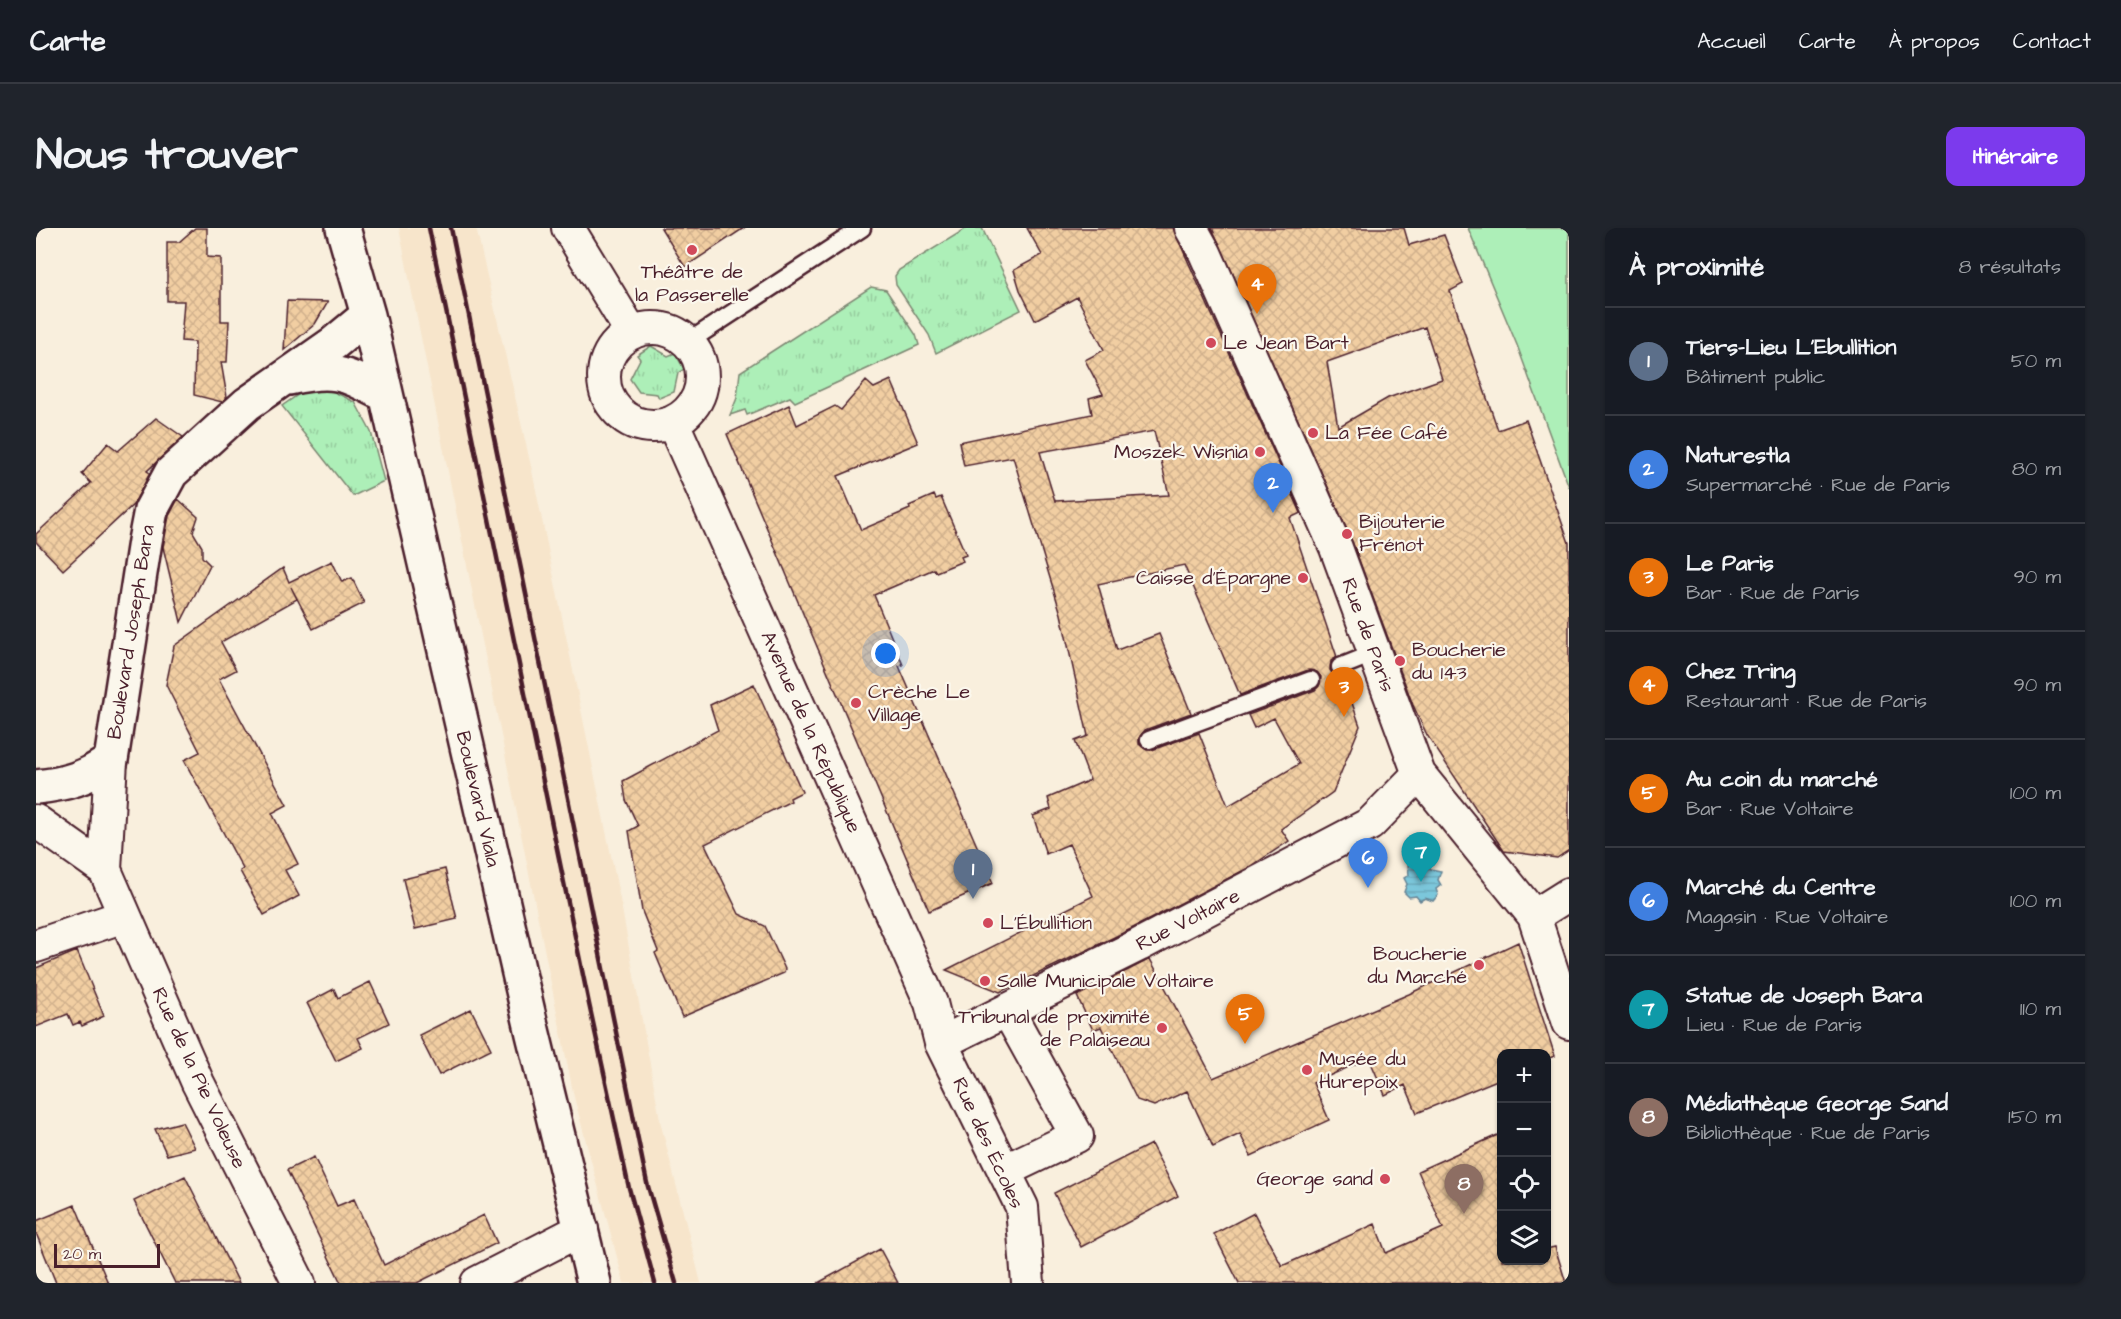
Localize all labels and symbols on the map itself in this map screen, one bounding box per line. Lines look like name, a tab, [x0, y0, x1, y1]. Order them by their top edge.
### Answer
marker: Théâtre de la Passerelle	[685, 243, 699, 257]
place label: Théâtre de la Passerelle	[635, 258, 749, 309]
pin: 4	[1238, 264, 1276, 314]
place label: Le Jean Bart	[1223, 329, 1349, 357]
marker: Le Jean Bart	[1204, 336, 1218, 350]
place label: La Fée Café	[1325, 419, 1448, 447]
marker: La Fée Café	[1306, 426, 1320, 440]
place label: Moszek Wisnia	[1114, 438, 1248, 466]
marker: Moszek Wisnia	[1253, 445, 1267, 459]
pin: 2	[1254, 464, 1292, 513]
place label: Bijouterie Frénot	[1359, 508, 1445, 559]
street label: Boulevard Joseph Bara	[100, 523, 162, 741]
marker: Bijouterie Frénot	[1340, 527, 1354, 541]
place label: Caisse d'Épargne	[1136, 564, 1291, 593]
marker: Caisse d'Épargne	[1296, 571, 1310, 585]
street label: Rue de Paris	[1334, 574, 1402, 696]
street label: Avenue de la République	[754, 627, 868, 838]
place label: Boucherie du 143	[1412, 636, 1506, 687]
your location	[871, 639, 900, 668]
marker: Boucherie du 143	[1393, 654, 1407, 668]
pin: 3	[1324, 668, 1364, 717]
place label: Crèche Le Village	[868, 678, 970, 730]
marker: Crèche Le Village	[849, 696, 863, 710]
street label: Boulevard Viala	[449, 728, 507, 870]
pin: 7	[1402, 832, 1440, 882]
pin: 6	[1348, 838, 1388, 888]
pin: 1	[954, 850, 992, 899]
street label: Rue Voltaire	[1131, 882, 1245, 958]
place label: L’Ébullition	[1000, 909, 1092, 937]
marker: L’Ébullition	[981, 916, 995, 930]
place label: Boucherie du Marché	[1367, 940, 1467, 991]
marker: Boucherie du Marché	[1472, 958, 1486, 972]
place label: Salle Municipale Voltaire	[997, 967, 1214, 995]
marker: Salle Municipale Voltaire	[978, 974, 992, 988]
street label: Rue de la Pie Voleuse	[145, 983, 253, 1173]
pin: 5	[1226, 994, 1264, 1044]
place label: Tribunal de proximité de Palaiseau	[958, 1003, 1150, 1054]
marker: Tribunal de proximité de Palaiseau	[1155, 1021, 1169, 1035]
place label: Musée du Hurepoix	[1319, 1045, 1406, 1096]
marker: Musée du Hurepoix	[1300, 1063, 1314, 1077]
street label: Rue des Écoles	[945, 1073, 1031, 1213]
pin: 8	[1444, 1164, 1484, 1214]
place label: George sand	[1256, 1165, 1373, 1194]
marker: George sand	[1378, 1172, 1392, 1186]
scale bar	[54, 1241, 160, 1268]

